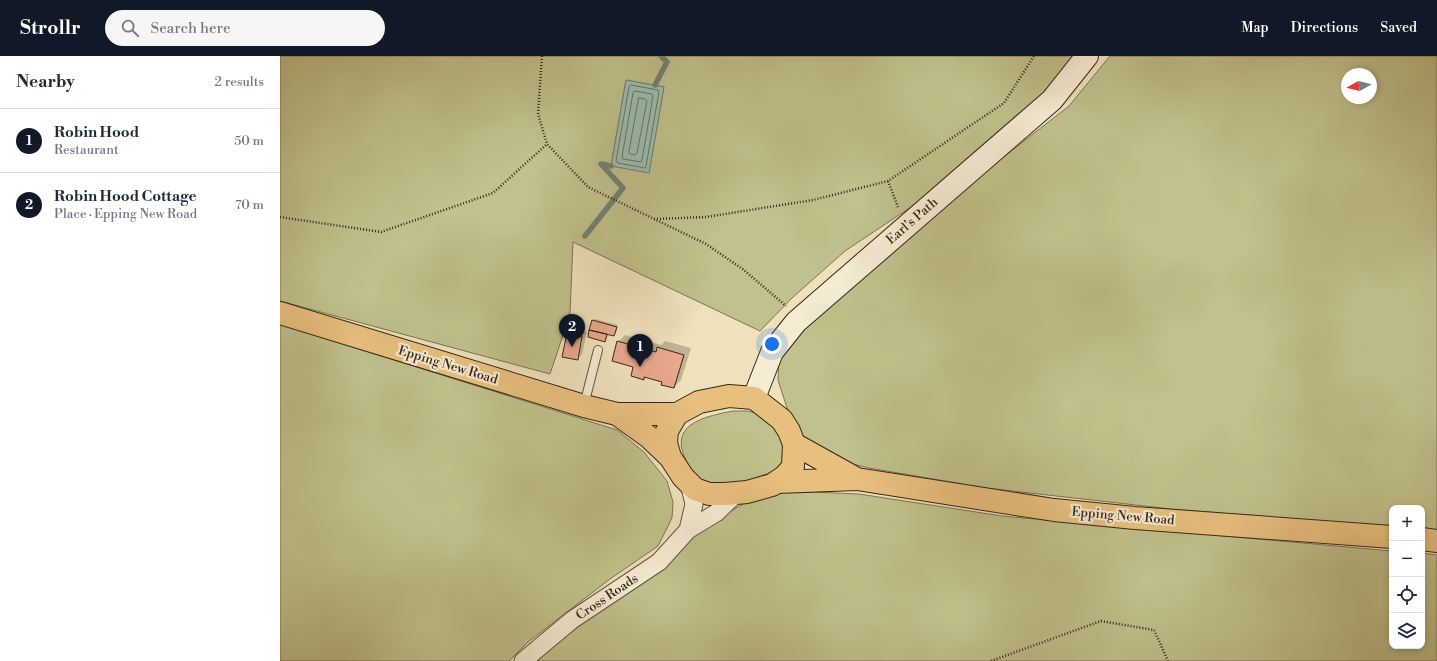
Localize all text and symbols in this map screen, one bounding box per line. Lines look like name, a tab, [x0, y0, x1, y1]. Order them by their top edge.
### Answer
search box	[105, 10, 385, 46]
text: Strollr	[20, 16, 81, 40]
icon: search	[119, 17, 141, 39]
text: Search here	[151, 19, 231, 38]
text: Map	[1241, 19, 1269, 37]
text: Directions	[1291, 19, 1358, 37]
text: Saved	[1380, 19, 1417, 37]
north arrow	[1341, 68, 1377, 104]
text: Nearby	[16, 71, 75, 93]
text: 2 results	[215, 74, 264, 90]
text: Robin Hood	[54, 123, 139, 142]
text: 1	[26, 133, 32, 149]
text: 50 m	[234, 133, 264, 149]
text: Restaurant	[54, 142, 119, 158]
text: Robin Hood Cottage	[54, 187, 197, 206]
street label: Earl's Path	[883, 194, 941, 248]
text: 2	[25, 197, 33, 213]
text: 70 m	[235, 197, 264, 213]
text: Place · Epping New Road	[54, 206, 197, 222]
pin: 2	[559, 314, 585, 347]
pin: 1	[627, 334, 653, 367]
your location	[762, 334, 782, 354]
street label: Epping New Road	[396, 342, 500, 388]
street label: Epping New Road	[1071, 504, 1176, 529]
map controls	[1389, 505, 1425, 649]
button: +	[1389, 505, 1425, 541]
button: −	[1389, 541, 1425, 577]
street label: Cross Roads	[573, 570, 641, 624]
button: locate	[1389, 577, 1425, 613]
button: layers	[1389, 613, 1425, 649]

